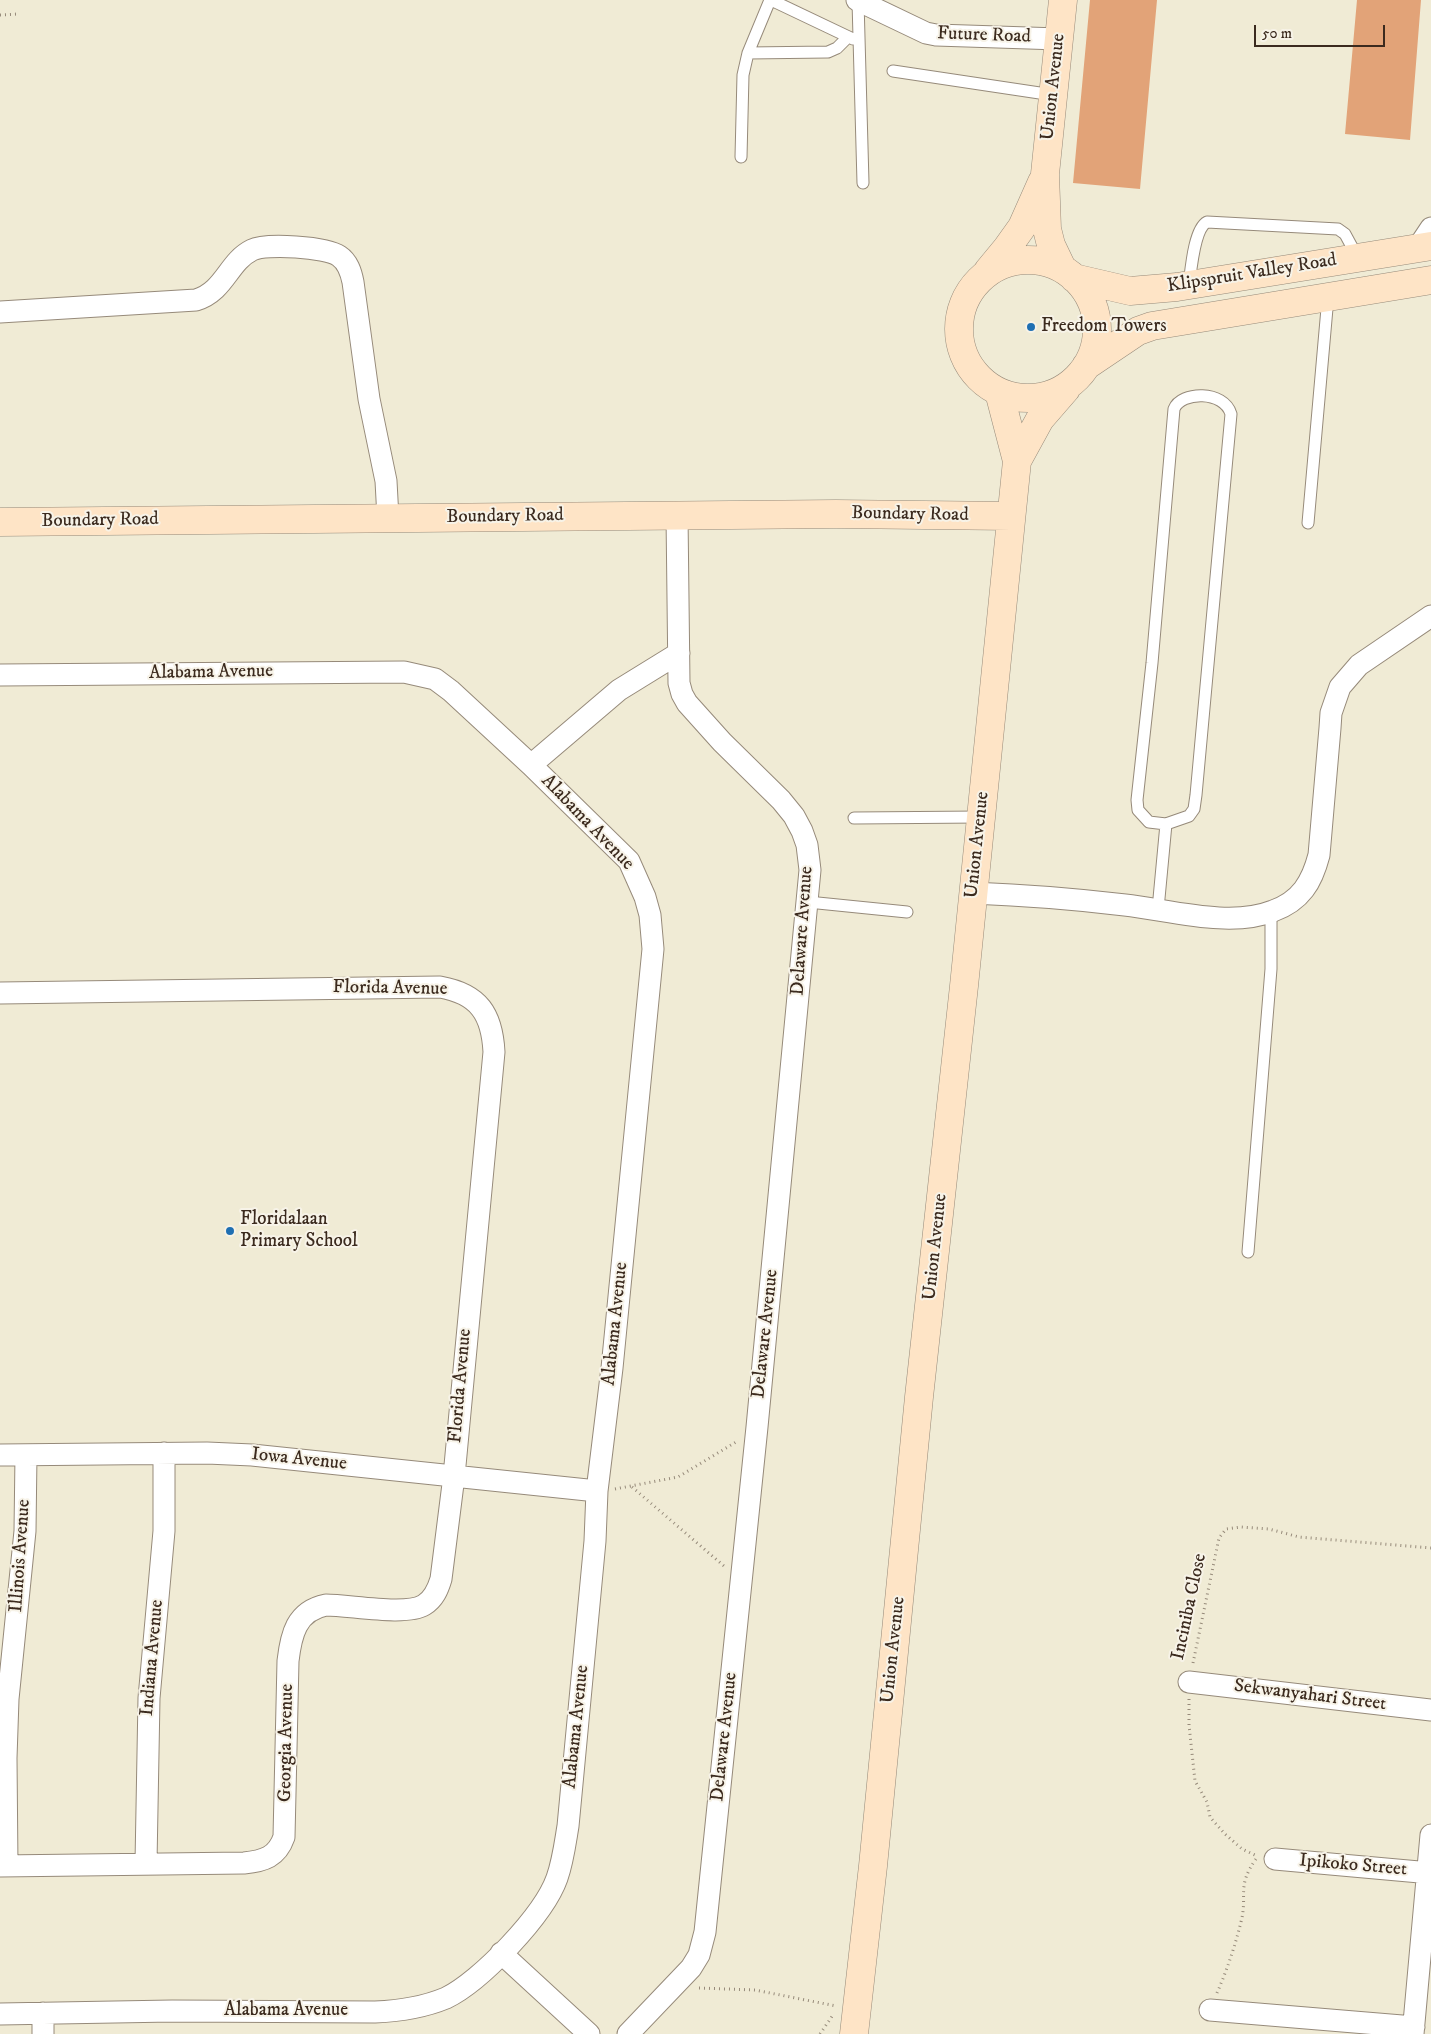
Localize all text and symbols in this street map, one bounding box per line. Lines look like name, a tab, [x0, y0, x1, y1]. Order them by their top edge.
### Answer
scale bar	[1256, 15, 1387, 47]
street label: Future Road	[937, 23, 1031, 49]
text: 50 m	[1262, 24, 1292, 43]
street label: Union Avenue	[1037, 33, 1071, 141]
street label: Klipspruit Valley Road	[1166, 249, 1338, 299]
place label: Freedom Towers	[1041, 316, 1167, 338]
marker: Freedom Towers	[1025, 321, 1037, 333]
street label: Boundary Road	[851, 503, 969, 527]
street label: Boundary Road	[446, 505, 564, 529]
street label: Boundary Road	[41, 509, 159, 533]
street label: Alabama Avenue	[149, 661, 273, 685]
street label: Alabama Avenue	[536, 770, 638, 876]
street label: Union Avenue	[961, 791, 995, 899]
street label: Delaware Avenue	[787, 866, 819, 996]
street label: Florida Avenue	[332, 977, 448, 1001]
street label: Union Avenue	[919, 1193, 953, 1301]
place label: Floridalaan Primary School	[240, 1209, 358, 1253]
marker: Floridalaan Primary School	[224, 1225, 236, 1237]
street label: Alabama Avenue	[598, 1261, 634, 1387]
street label: Delaware Avenue	[748, 1268, 784, 1400]
street label: Florida Avenue	[445, 1328, 477, 1444]
street label: Iowa Avenue	[250, 1444, 348, 1476]
street label: Illinois Avenue	[6, 1499, 36, 1613]
street label: Inciniba Close	[1168, 1552, 1212, 1662]
street label: Union Avenue	[877, 1596, 911, 1704]
street label: Indiana Avenue	[137, 1599, 169, 1717]
street label: Alabama Avenue	[559, 1664, 595, 1790]
street label: Delaware Avenue	[707, 1671, 743, 1803]
street label: Sekwanyahari Street	[1233, 1675, 1387, 1717]
street label: Georgia Avenue	[275, 1684, 299, 1802]
street label: Ipikoko Street	[1298, 1850, 1408, 1882]
street label: Alabama Avenue	[224, 2000, 348, 2022]

